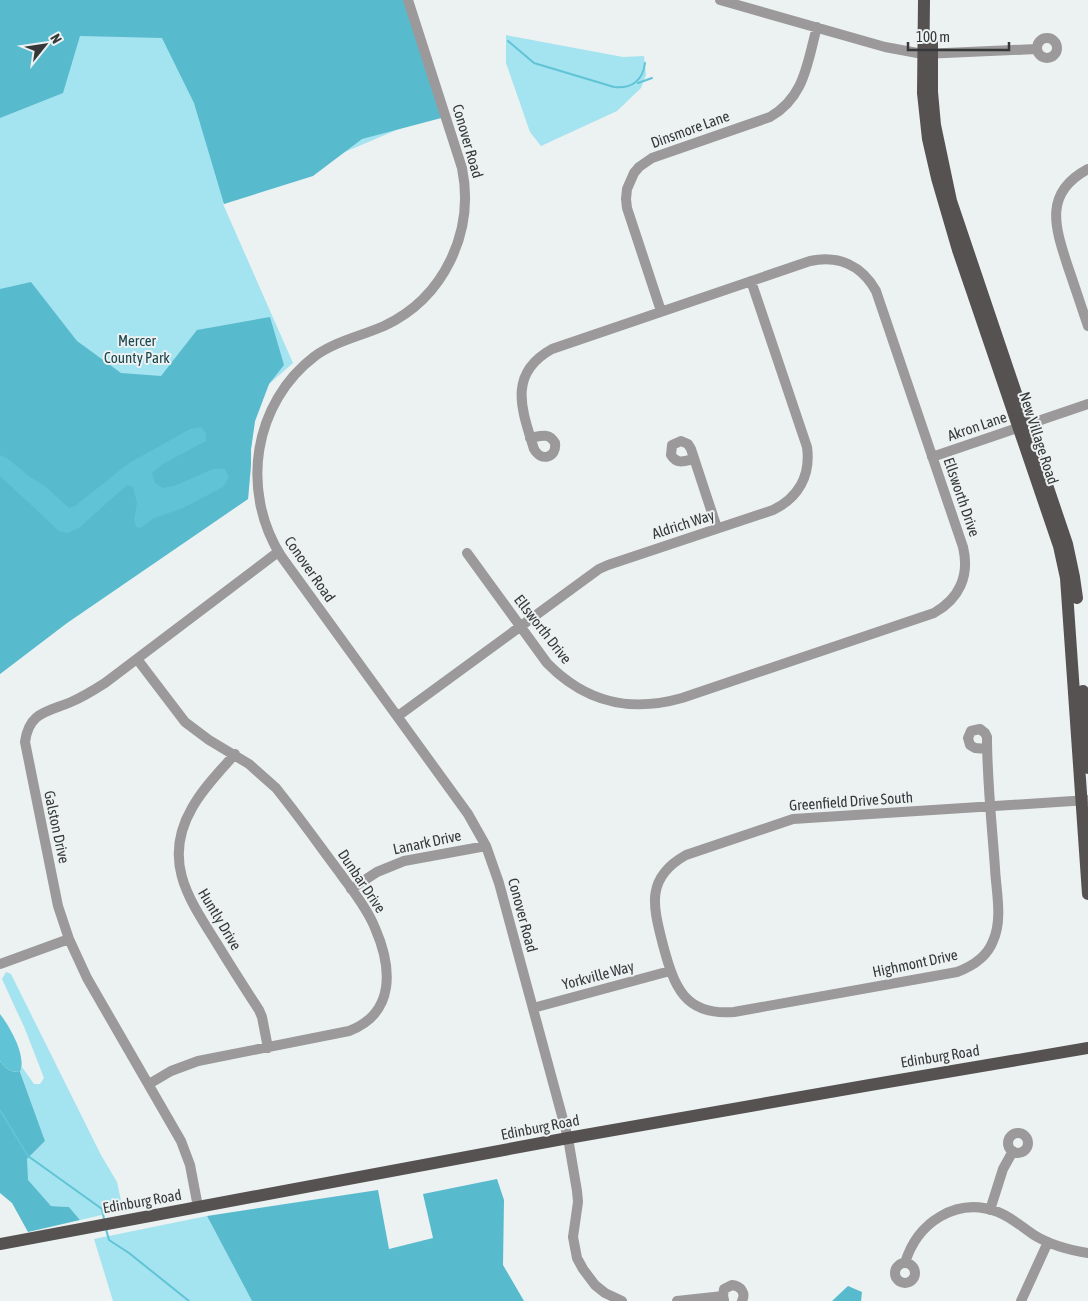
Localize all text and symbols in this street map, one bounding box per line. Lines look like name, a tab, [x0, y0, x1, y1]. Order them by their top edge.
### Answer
north arrow	[20, 20, 70, 70]
scale bar	[908, 20, 1009, 52]
text: 100 m	[916, 28, 950, 45]
text: N	[47, 31, 65, 46]
street label: Conover Road	[449, 102, 487, 180]
street label: Dinsmore Lane	[648, 107, 732, 151]
park label: Mercer County Park	[104, 332, 170, 366]
street label: New Village Road	[1016, 390, 1062, 486]
street label: Akron Lane	[945, 408, 1009, 444]
street label: Ellsworth Drive	[941, 455, 984, 539]
street label: Aldrich Way	[650, 506, 716, 542]
street label: Conover Road	[281, 533, 339, 605]
street label: Ellsworth Drive	[511, 591, 575, 667]
street label: Greenfield Drive South	[789, 788, 913, 814]
street label: Galston Drive	[41, 789, 73, 865]
street label: Lanark Drive	[391, 826, 463, 858]
street label: Dunbar Drive	[335, 846, 389, 916]
street label: Conover Road	[505, 876, 541, 954]
street label: Huntly Drive	[195, 885, 245, 953]
street label: Highmont Drive	[871, 946, 959, 980]
street label: Yorkville Way	[560, 957, 636, 993]
street label: Edinburg Road	[899, 1041, 981, 1071]
street label: Edinburg Road	[499, 1111, 581, 1143]
street label: Edinburg Road	[101, 1186, 183, 1216]

